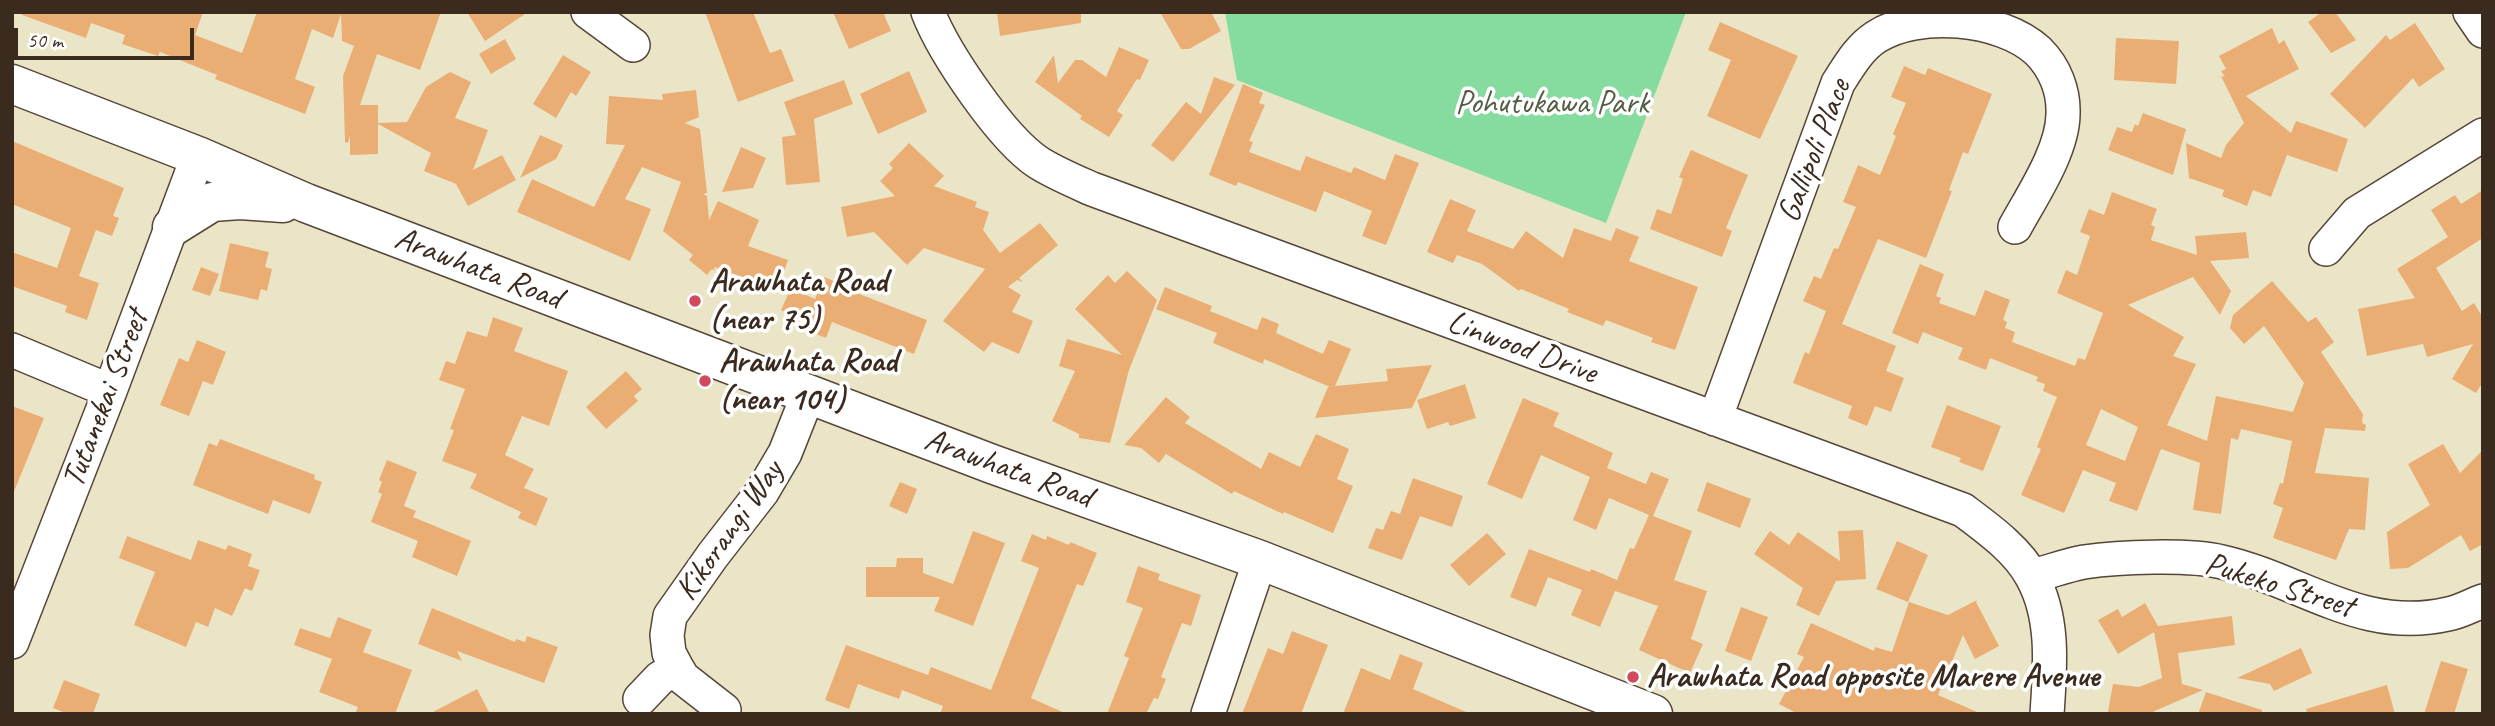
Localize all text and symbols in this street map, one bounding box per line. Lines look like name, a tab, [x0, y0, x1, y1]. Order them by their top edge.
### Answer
scale bar	[18, 14, 198, 58]
text: 50 m	[27, 27, 63, 53]
street label: Gallipoli Place	[1770, 74, 1860, 228]
park label: Pohutukawa Park	[1455, 84, 1649, 124]
street label: Arawhata Road	[389, 219, 567, 319]
place label: Arawhata Road (near 75)	[709, 262, 887, 340]
marker: Arawhata Road (near 75)	[687, 293, 703, 309]
street label: Linwood Drive	[1442, 303, 1602, 393]
street label: Tutanekai Street	[54, 305, 158, 493]
place label: Arawhata Road (near 104)	[719, 342, 897, 420]
marker: Arawhata Road (near 104)	[697, 373, 713, 389]
street label: Arawhata Road	[919, 420, 1097, 518]
street label: Kikorangi Way	[667, 453, 793, 609]
street label: Pukeko Street	[2200, 545, 2358, 627]
place label: Arawhata Road opposite Marere Avenue	[1647, 657, 2099, 697]
marker: Arawhata Road opposite Marere Avenue	[1625, 669, 1641, 685]

